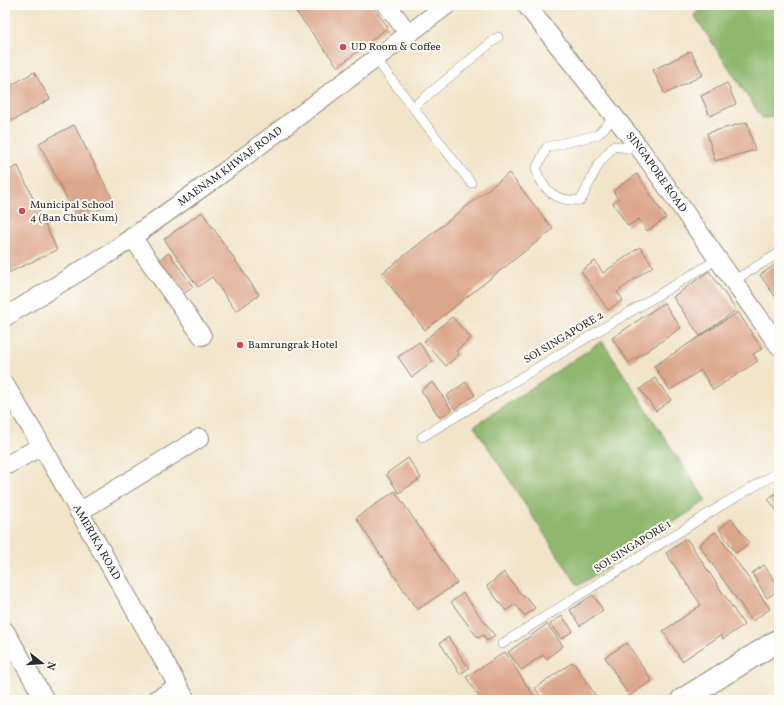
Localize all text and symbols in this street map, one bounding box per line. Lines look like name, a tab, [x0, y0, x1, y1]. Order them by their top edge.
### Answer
place label: UD Room & Coffee	[351, 40, 441, 55]
marker: UD Room & Coffee	[338, 42, 348, 52]
street label: MAENAM KHWAE ROAD	[175, 123, 286, 210]
street label: SINGAPORE ROAD	[622, 129, 690, 215]
place label: Municipal School 4 (Ban Chuk Kum)	[30, 198, 118, 226]
marker: Municipal School 4 (Ban Chuk Kum)	[17, 206, 27, 216]
street label: SOI SINGAPORE 2	[521, 308, 607, 368]
place label: Bamrungrak Hotel	[248, 338, 338, 353]
marker: Bamrungrak Hotel	[235, 340, 245, 350]
street label: AMERIKA ROAD	[69, 502, 124, 583]
street label: SOI SINGAPORE 1	[591, 517, 675, 577]
north arrow	[22, 643, 62, 683]
text: N	[42, 659, 58, 672]

